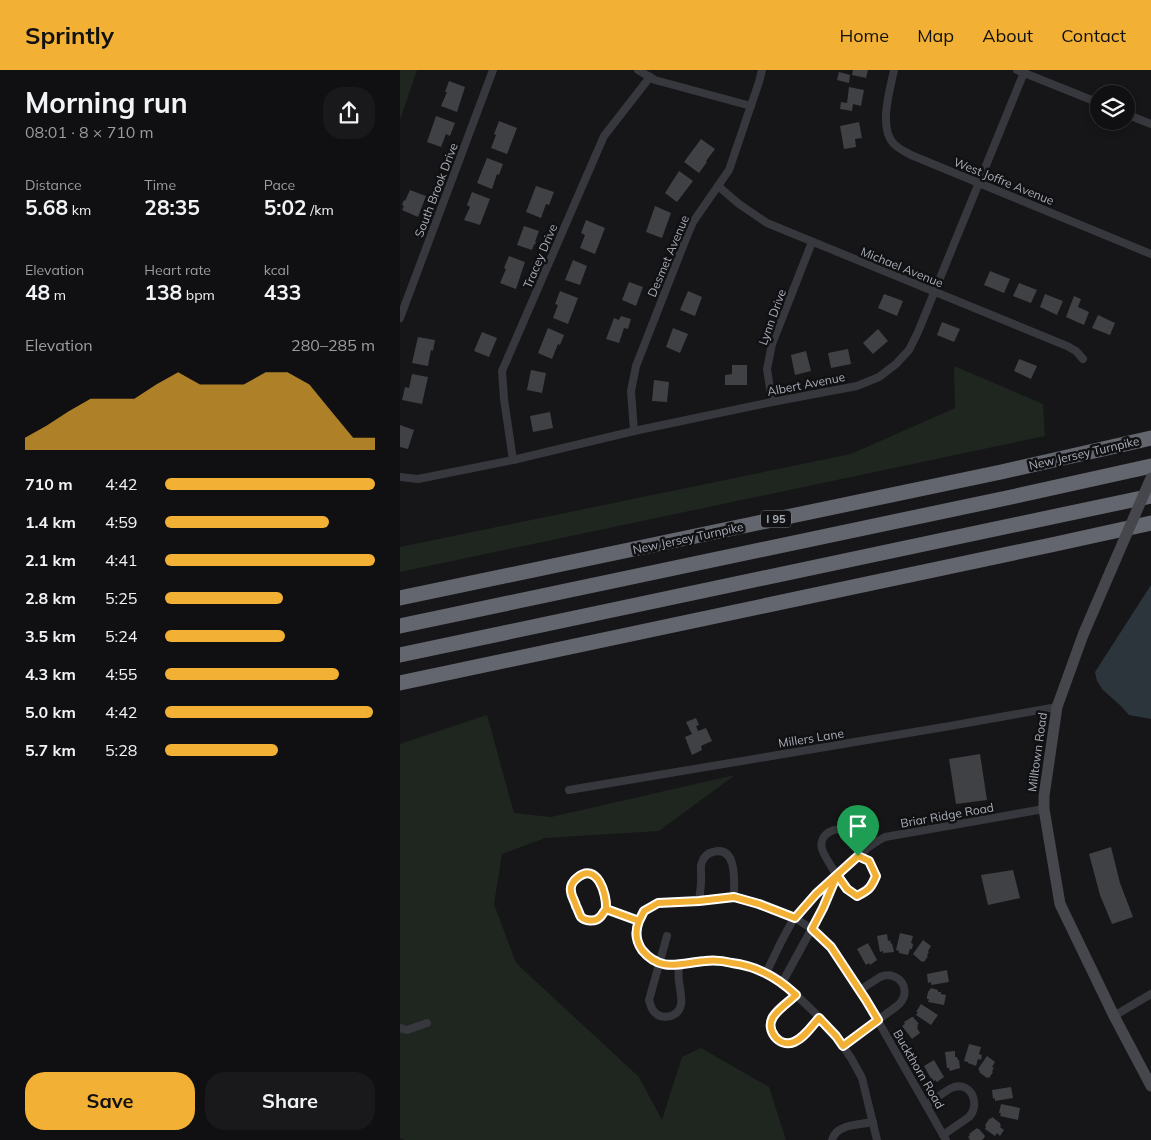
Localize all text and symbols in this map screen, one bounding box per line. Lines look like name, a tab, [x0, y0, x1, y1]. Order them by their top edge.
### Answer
text: Sprintly	[25, 20, 114, 50]
text: Home	[839, 24, 889, 47]
text: Map	[917, 24, 954, 47]
text: About	[982, 24, 1033, 47]
text: Contact	[1061, 24, 1126, 47]
text: Morning run	[25, 85, 188, 120]
map controls	[1090, 85, 1135, 130]
button: layers	[1090, 85, 1135, 130]
button: share	[323, 87, 375, 139]
text: 08:01 · 8 × 710 m	[25, 122, 154, 142]
street label: South Brook Drive	[411, 141, 461, 239]
street label: West Joffre Avenue	[952, 154, 1056, 208]
text: Distance	[25, 176, 82, 194]
text: Time	[144, 176, 176, 194]
text: Pace	[264, 176, 295, 194]
text: 5.68	[25, 194, 68, 220]
text: 28:35	[144, 194, 200, 220]
text: 5:02	[264, 194, 307, 220]
text: km	[68, 201, 91, 219]
text: /km	[307, 201, 334, 219]
street label: Desmet Avenue	[644, 213, 692, 299]
street label: Tracey Drive	[520, 221, 560, 291]
street label: Michael Avenue	[859, 244, 945, 290]
text: Elevation	[25, 261, 84, 279]
text: Heart rate	[144, 261, 211, 279]
text: kcal	[264, 261, 289, 279]
text: 48	[25, 279, 50, 305]
text: 138	[144, 279, 182, 305]
text: 433	[264, 279, 301, 305]
text: m	[50, 286, 66, 304]
text: bpm	[182, 286, 215, 304]
street label: Lynn Drive	[755, 287, 789, 347]
text: Elevation	[25, 335, 93, 355]
text: 280–285 m	[291, 335, 375, 355]
street label: Albert Avenue	[766, 369, 846, 399]
street label: New Jersey Turnpike	[1027, 433, 1141, 473]
text: 710 m	[25, 474, 73, 494]
text: 4:42	[105, 474, 137, 494]
road number: I 95	[761, 510, 791, 528]
text: 1.4 km	[25, 512, 76, 532]
text: 4:59	[105, 512, 137, 532]
street label: New Jersey Turnpike	[631, 519, 745, 557]
text: 2.1 km	[25, 550, 76, 570]
text: 4:41	[105, 550, 137, 570]
text: 2.8 km	[25, 588, 76, 608]
text: 5:25	[105, 588, 137, 608]
text: 3.5 km	[25, 626, 76, 646]
text: 5:24	[105, 626, 137, 646]
text: 4.3 km	[25, 664, 76, 684]
text: 4:55	[105, 664, 137, 684]
text: 5.0 km	[25, 702, 76, 722]
text: 4:42	[105, 702, 137, 722]
street label: Milltown Road	[1024, 711, 1050, 793]
street label: Millers Lane	[777, 725, 845, 751]
text: 5.7 km	[25, 740, 76, 760]
text: 5:28	[105, 740, 137, 760]
street label: Briar Ridge Road	[899, 799, 995, 831]
pin	[837, 805, 879, 856]
icon: arrive	[844, 812, 872, 840]
street label: Buckthorn Road	[890, 1027, 948, 1111]
button: Save	[25, 1072, 195, 1130]
button: Share	[205, 1072, 375, 1130]

